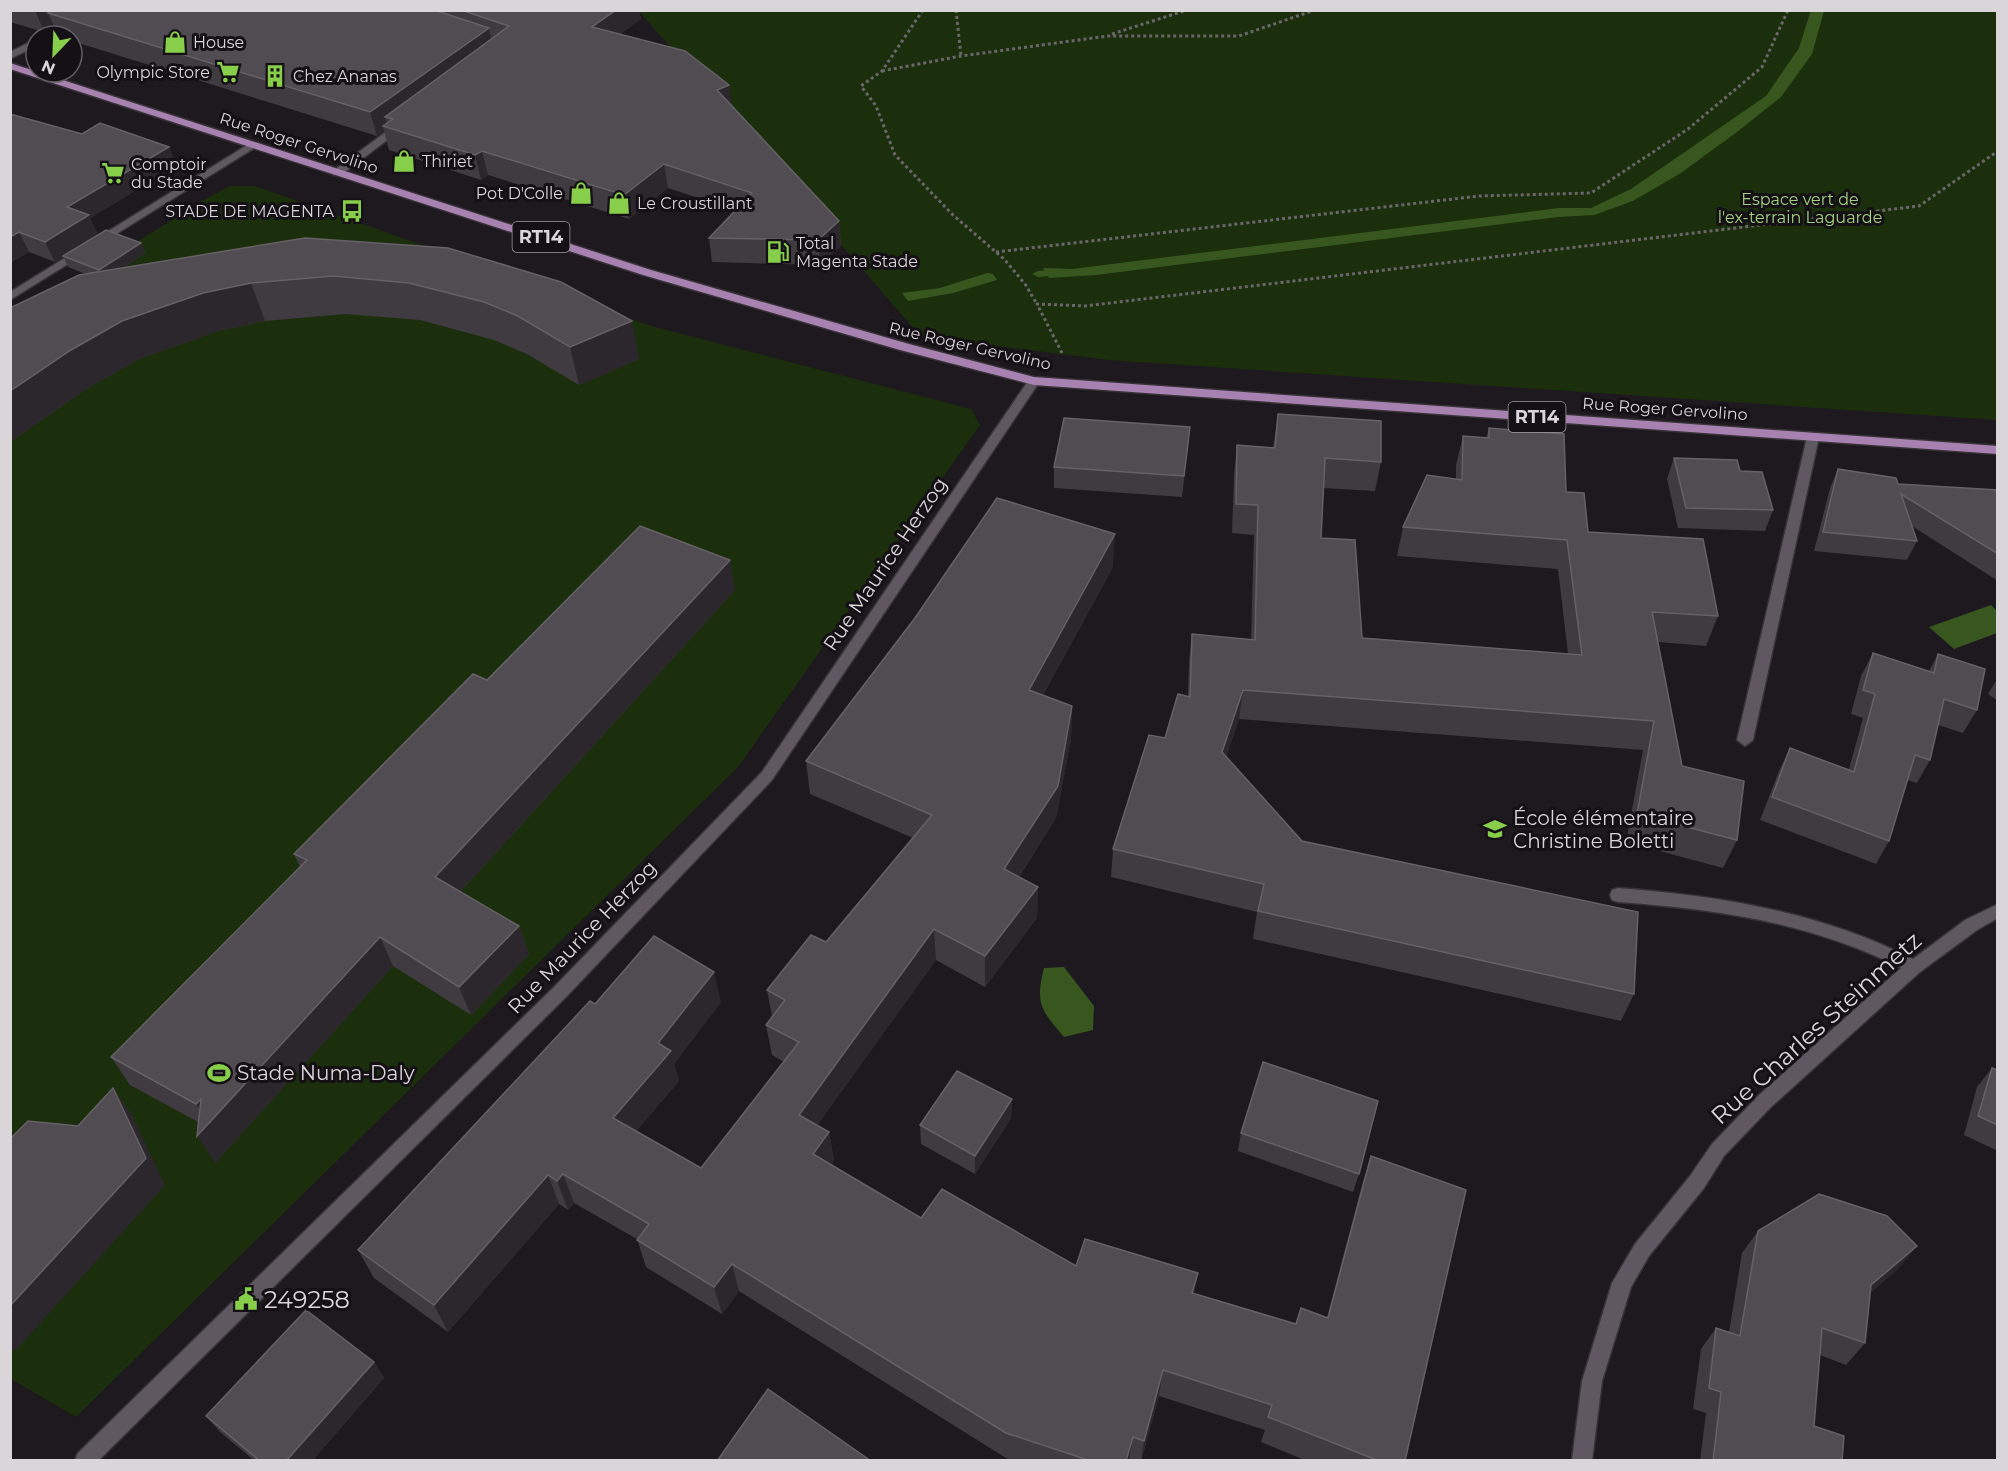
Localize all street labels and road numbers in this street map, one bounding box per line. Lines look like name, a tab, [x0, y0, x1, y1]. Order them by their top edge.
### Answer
street label: Rue Roger Gervolino	[217, 108, 381, 178]
road number: RT14	[512, 222, 570, 252]
street label: Rue Roger Gervolino	[887, 318, 1053, 374]
street label: Rue Roger Gervolino	[1582, 394, 1748, 424]
road number: RT14	[1508, 402, 1566, 432]
street label: Rue Maurice Herzog	[818, 473, 952, 655]
street label: Rue Maurice Herzog	[503, 855, 661, 1019]
street label: Rue Charles Steinmetz	[1705, 926, 1927, 1130]

